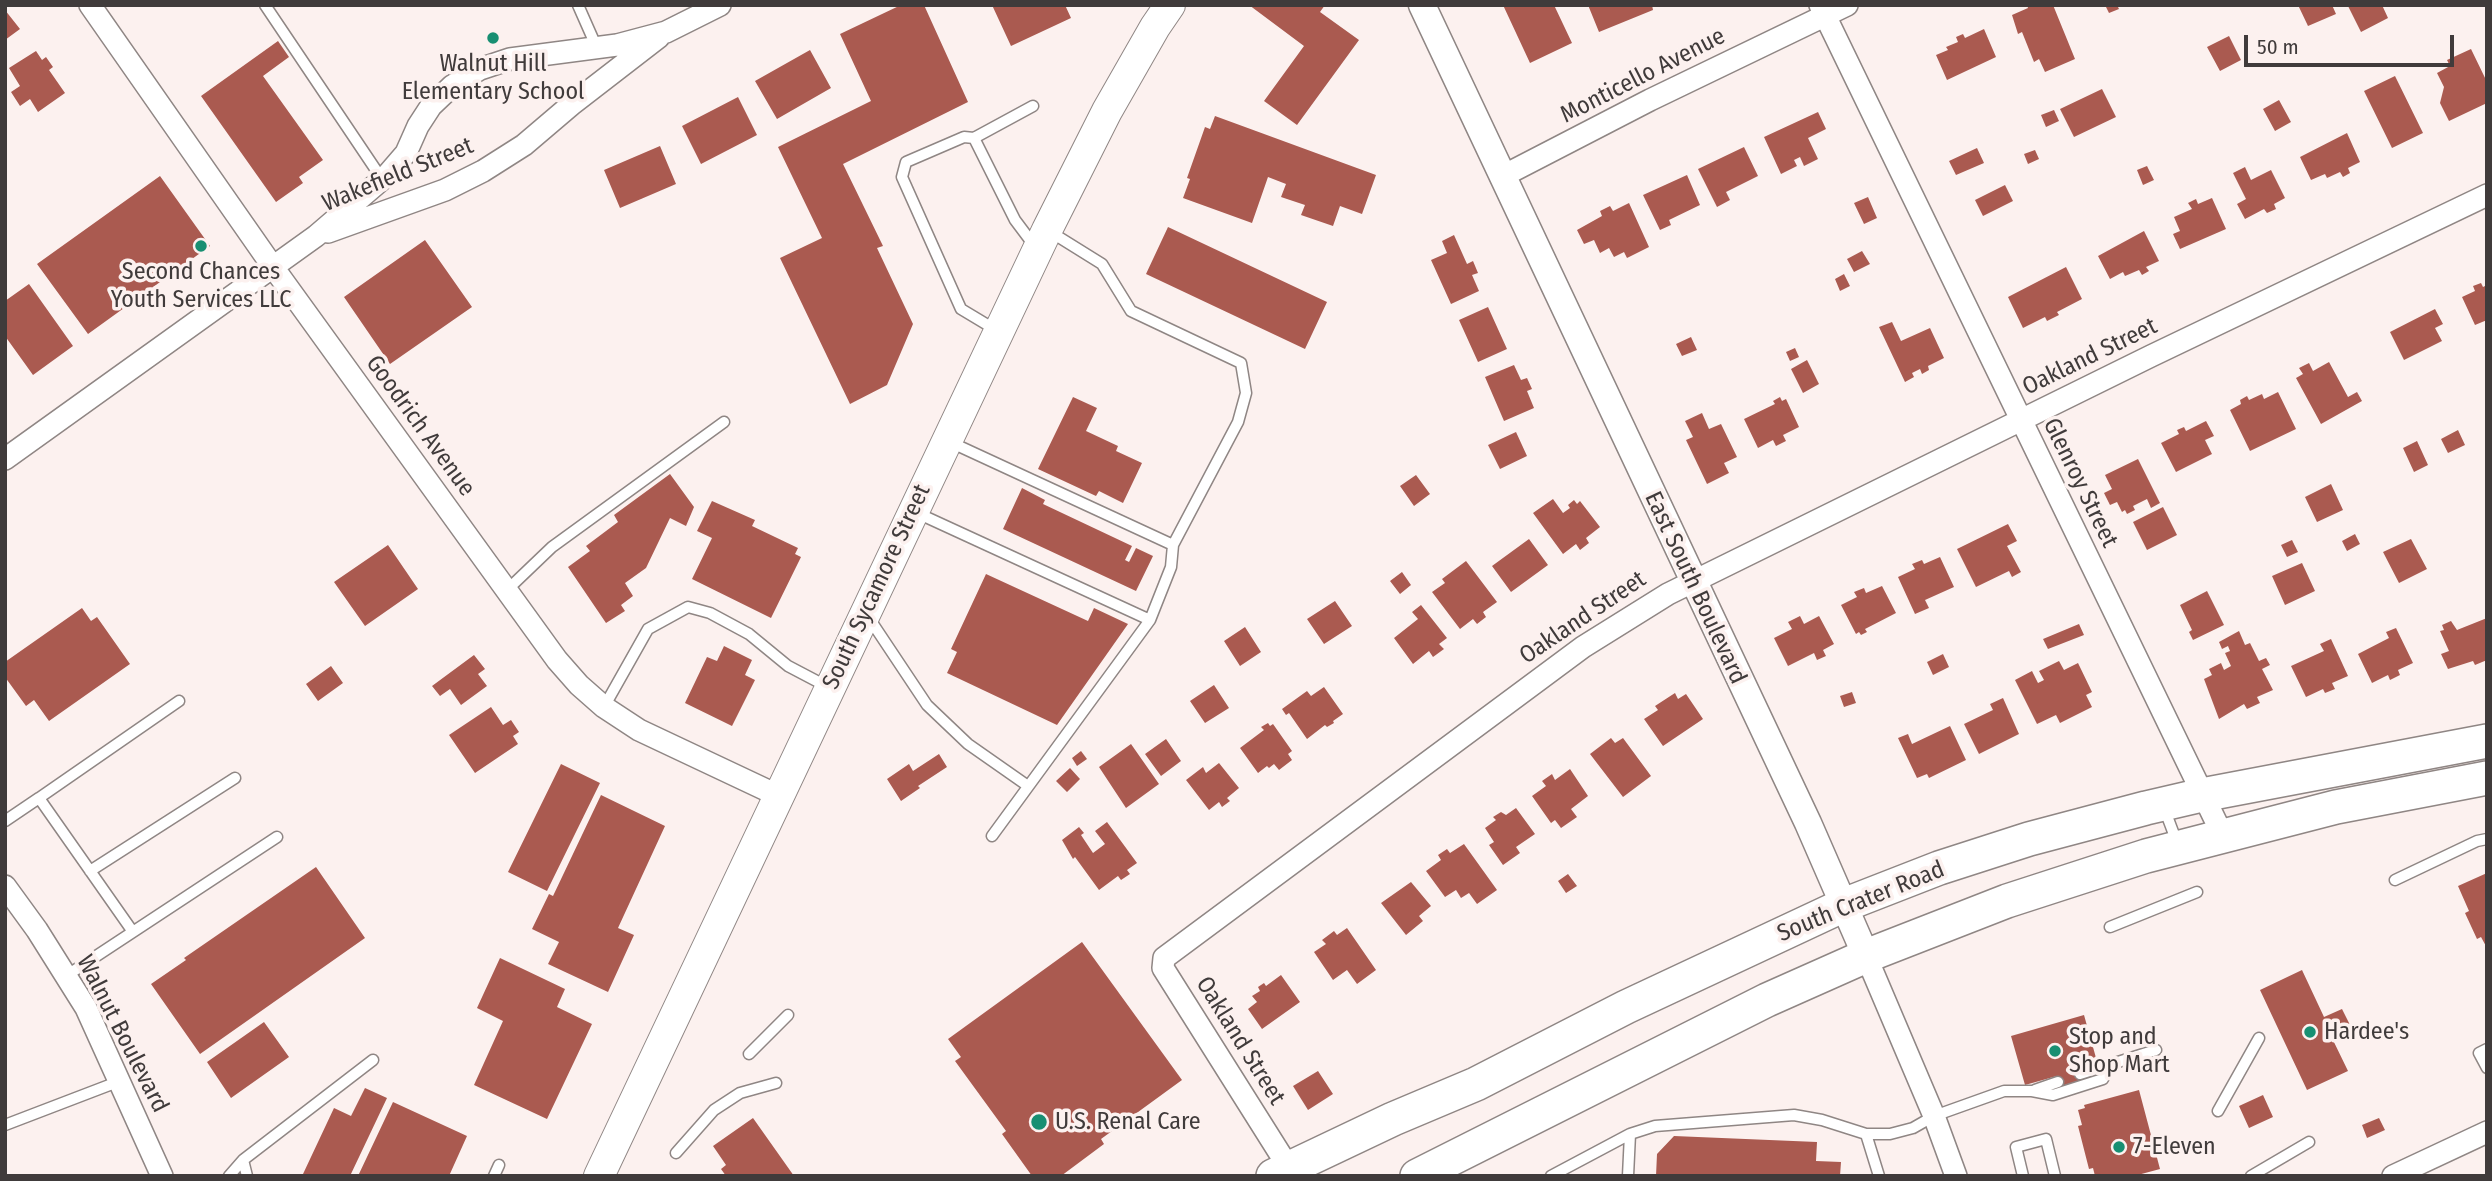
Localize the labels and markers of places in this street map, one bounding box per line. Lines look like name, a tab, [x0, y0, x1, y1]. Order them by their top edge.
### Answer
marker: Walnut Hill Elementary School	[485, 30, 501, 46]
place label: Walnut Hill Elementary School	[402, 50, 584, 106]
marker: Second Chances Youth Services LLC	[193, 238, 209, 254]
place label: Second Chances Youth Services LLC	[111, 258, 291, 314]
place label: Hardee's	[2324, 1018, 2409, 1046]
place label: Stop and Shop Mart	[2069, 1023, 2170, 1079]
marker: Hardee's	[2302, 1024, 2318, 1040]
marker: Stop and Shop Mart	[2047, 1043, 2063, 1059]
place label: U.S. Renal Care	[1055, 1108, 1201, 1136]
marker: U.S. Renal Care	[1029, 1112, 1049, 1132]
place label: 7-Eleven	[2133, 1133, 2216, 1161]
marker: 7-Eleven	[2111, 1139, 2127, 1155]

